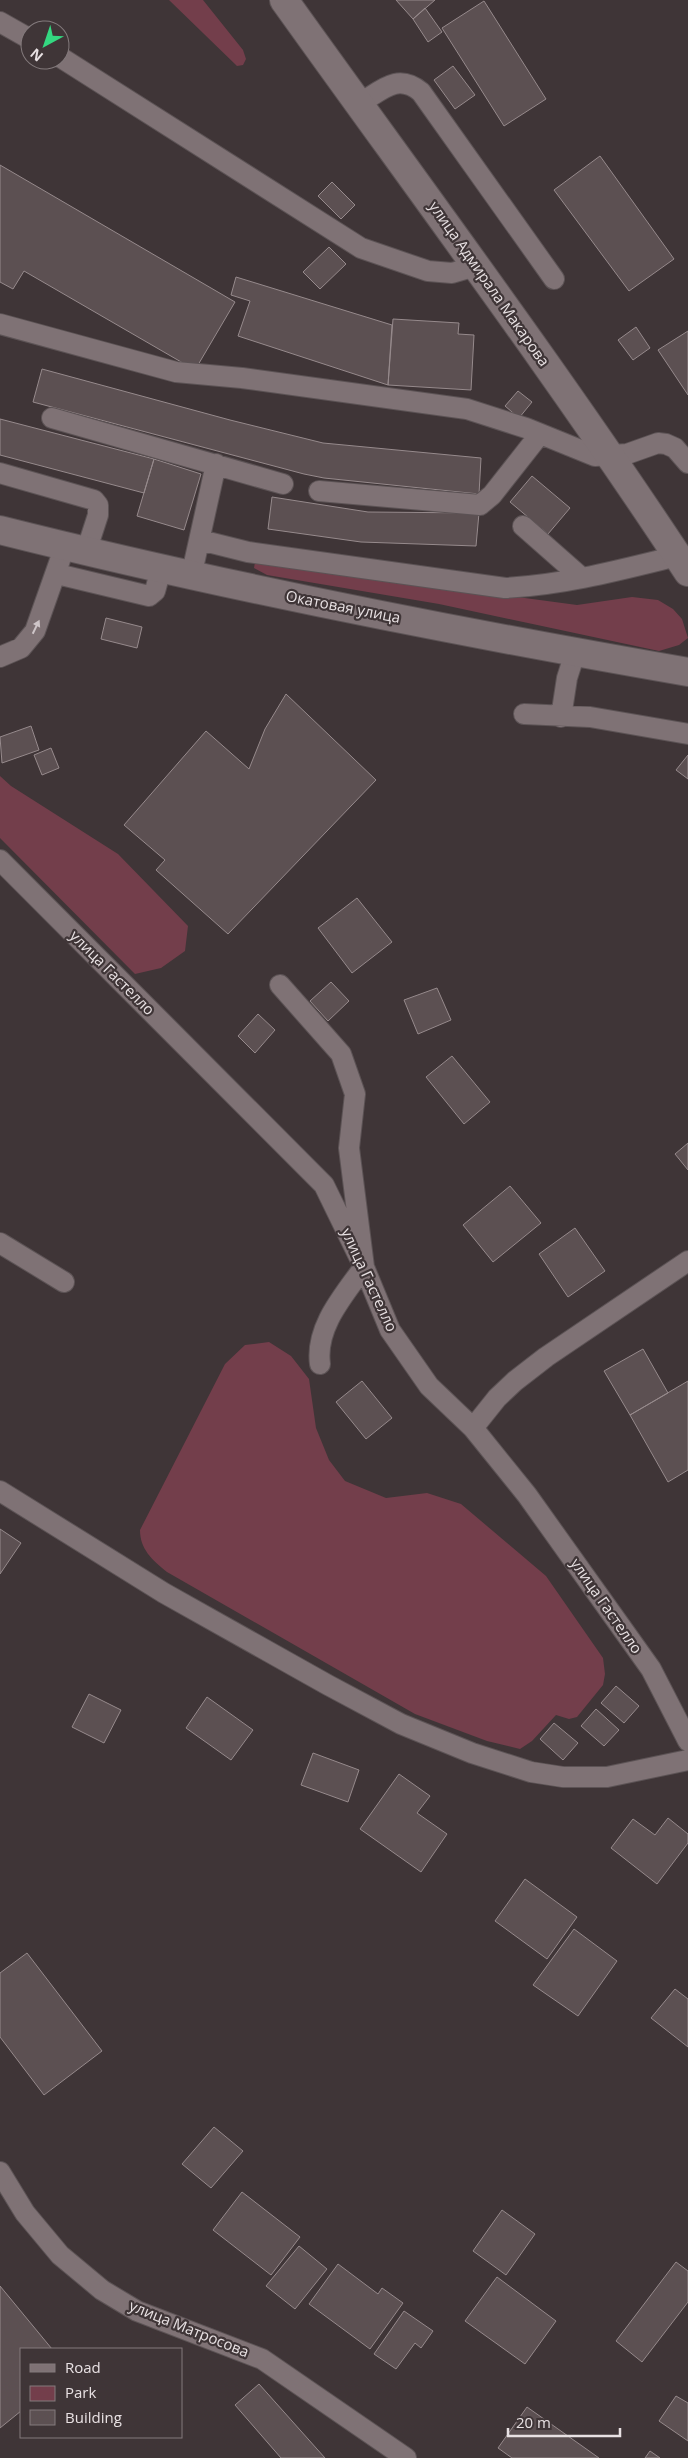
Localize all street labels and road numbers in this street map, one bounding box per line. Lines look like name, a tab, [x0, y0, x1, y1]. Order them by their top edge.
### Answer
street label: улица Адмирала Макарова	[425, 197, 555, 370]
street label: Окатовая улица	[284, 585, 402, 627]
street label: улица Гастелло	[66, 926, 159, 1019]
street label: улица Гастелло	[337, 1224, 403, 1335]
street label: улица Гастелло	[566, 1554, 647, 1657]
street label: улица Матросова	[127, 2295, 252, 2361]

